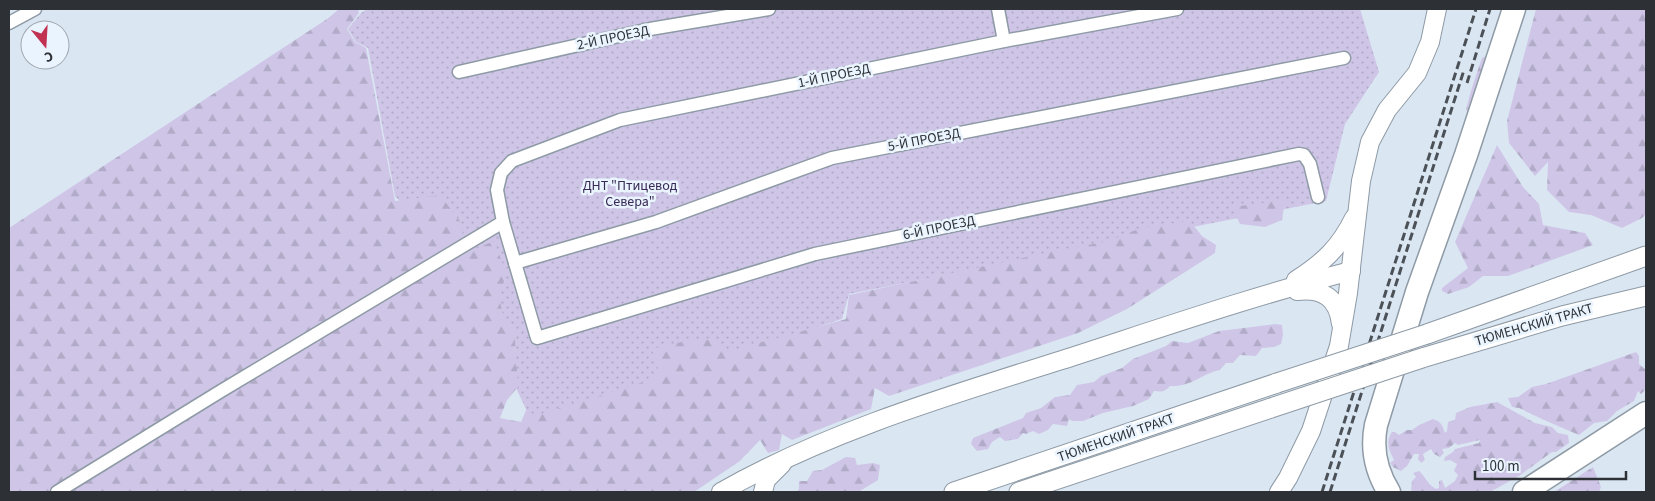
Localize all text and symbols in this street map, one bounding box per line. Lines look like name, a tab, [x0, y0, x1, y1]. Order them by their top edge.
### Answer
north arrow	[20, 20, 70, 70]
street label: 2-Й ПРОЕЗД	[575, 21, 651, 55]
text: С	[42, 46, 56, 67]
street label: 1-Й ПРОЕЗД	[796, 59, 872, 93]
street label: 5-Й ПРОЕЗД	[886, 123, 962, 157]
park label: ДНТ "Птицевод Севера"	[583, 176, 678, 212]
street label: 6-Й ПРОЕЗД	[901, 211, 977, 245]
street label: ТЮМЕНСКИЙ ТРАКТ	[1473, 298, 1596, 351]
street label: ТЮМЕНСКИЙ ТРАКТ	[1055, 409, 1177, 467]
scale bar	[1475, 448, 1626, 480]
text: 100 m	[1482, 456, 1520, 477]

